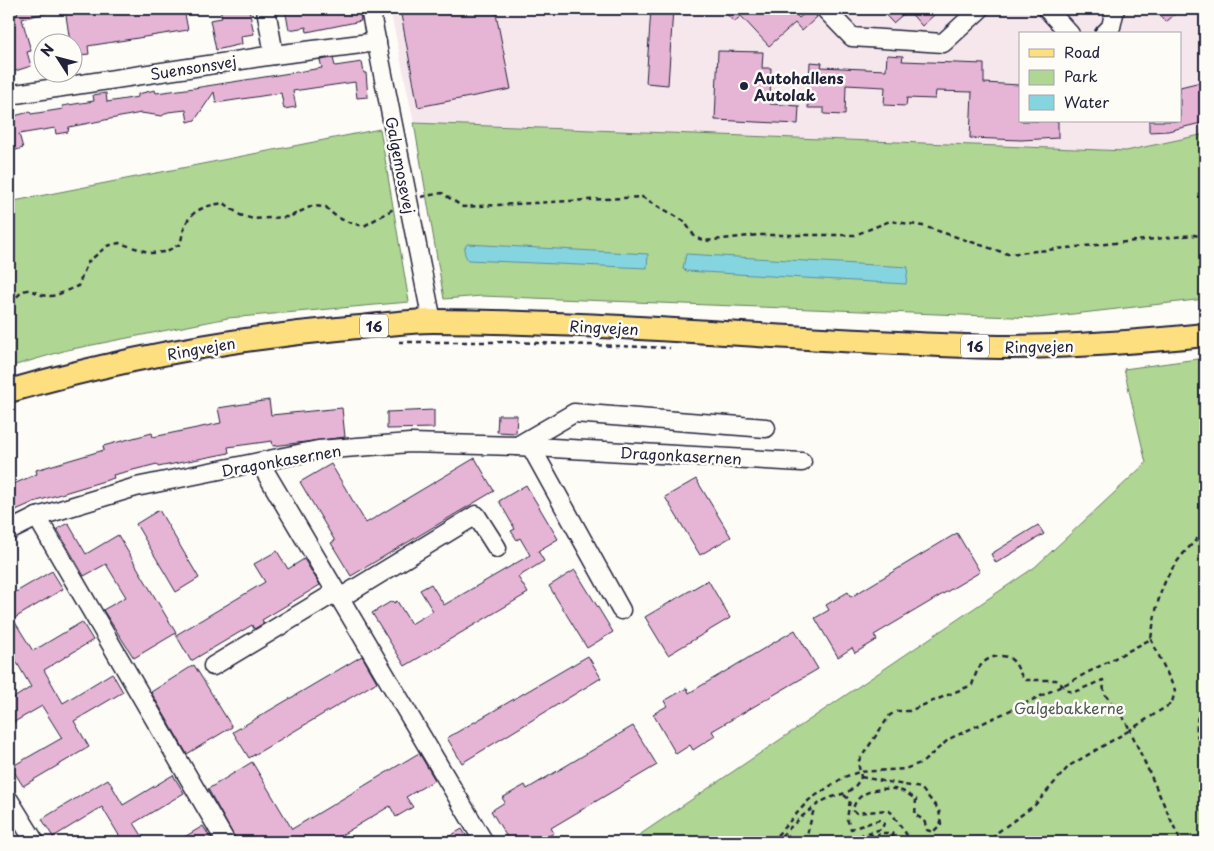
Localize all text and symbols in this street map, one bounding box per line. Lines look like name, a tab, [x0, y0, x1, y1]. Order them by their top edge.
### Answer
north arrow	[32, 32, 82, 82]
legend	[1019, 32, 1182, 122]
text: N	[35, 39, 59, 61]
text: Road	[1064, 40, 1100, 63]
street label: Suensonsvej	[148, 49, 238, 85]
text: Park	[1064, 64, 1098, 87]
place label: Autohallens Autolak	[754, 66, 844, 106]
marker: Autohallens Autolak	[738, 80, 750, 92]
text: Water	[1064, 90, 1109, 113]
street label: Galgemosevej	[380, 114, 422, 216]
road number: 16	[360, 314, 388, 338]
street label: Ringvejen	[569, 314, 639, 340]
street label: Ringvejen	[165, 331, 237, 365]
road number: 16	[961, 334, 989, 358]
street label: Ringvejen	[1004, 334, 1074, 358]
street label: Dragonkasernen	[219, 438, 343, 482]
street label: Dragonkasernen	[620, 440, 742, 470]
park label: Galgebakkerne	[1014, 696, 1124, 719]

